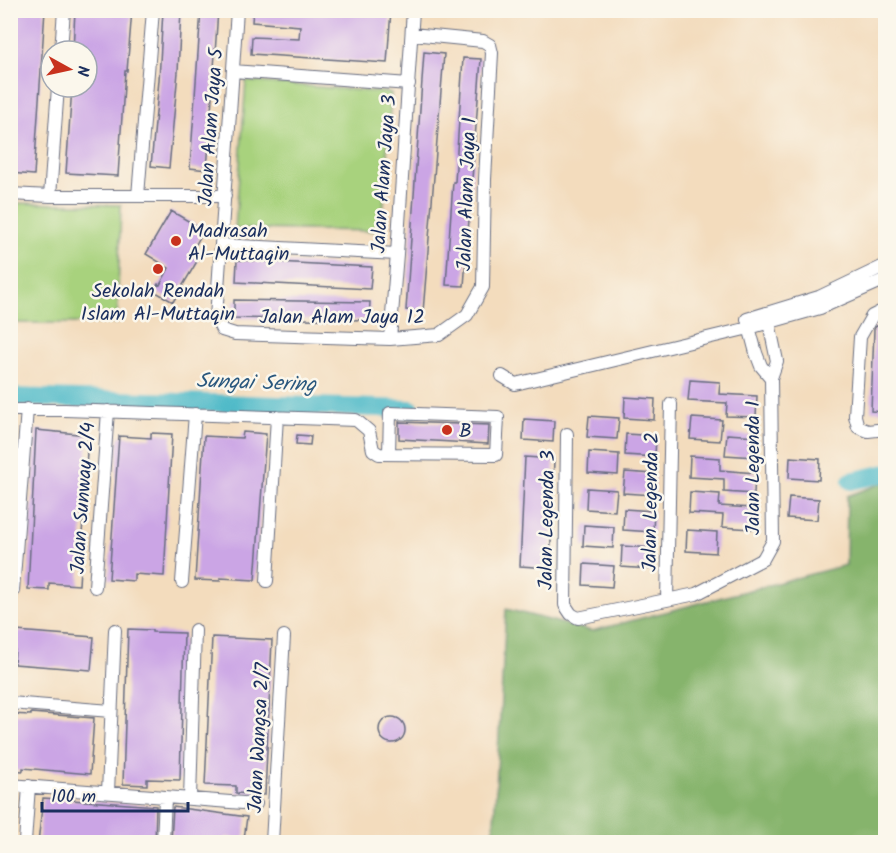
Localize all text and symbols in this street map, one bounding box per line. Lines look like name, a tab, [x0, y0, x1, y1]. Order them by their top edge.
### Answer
north arrow	[39, 39, 99, 99]
street label: Jalan Alam Jaya 5	[191, 46, 234, 207]
text: N	[69, 64, 95, 78]
street label: Jalan Alam Jaya 3	[363, 94, 407, 255]
street label: Jalan Alam Jaya 1	[449, 117, 487, 272]
place label: Madrasah Al-Muttaqin	[188, 216, 289, 271]
marker: Madrasah Al-Muttaqin	[169, 234, 183, 248]
marker: Sekolah Rendah Islam Al-Muttaqin	[151, 262, 165, 276]
place label: Sekolah Rendah Islam Al-Muttaqin	[81, 276, 235, 331]
street label: Jalan Alam Jaya 12	[259, 302, 425, 334]
water label: Sungai Sering	[196, 365, 317, 402]
street label: Jalan Legenda 1	[738, 401, 770, 535]
place label: B	[459, 416, 472, 448]
street label: Jalan Sunway 2/4	[63, 421, 105, 575]
marker: B	[440, 423, 454, 437]
street label: Jalan Legenda 2	[635, 432, 669, 572]
street label: Jalan Legenda 3	[531, 450, 565, 590]
street label: Jalan Wangsa 2/7	[240, 661, 280, 814]
scale bar	[42, 775, 188, 813]
text: 100 m	[51, 783, 96, 812]

